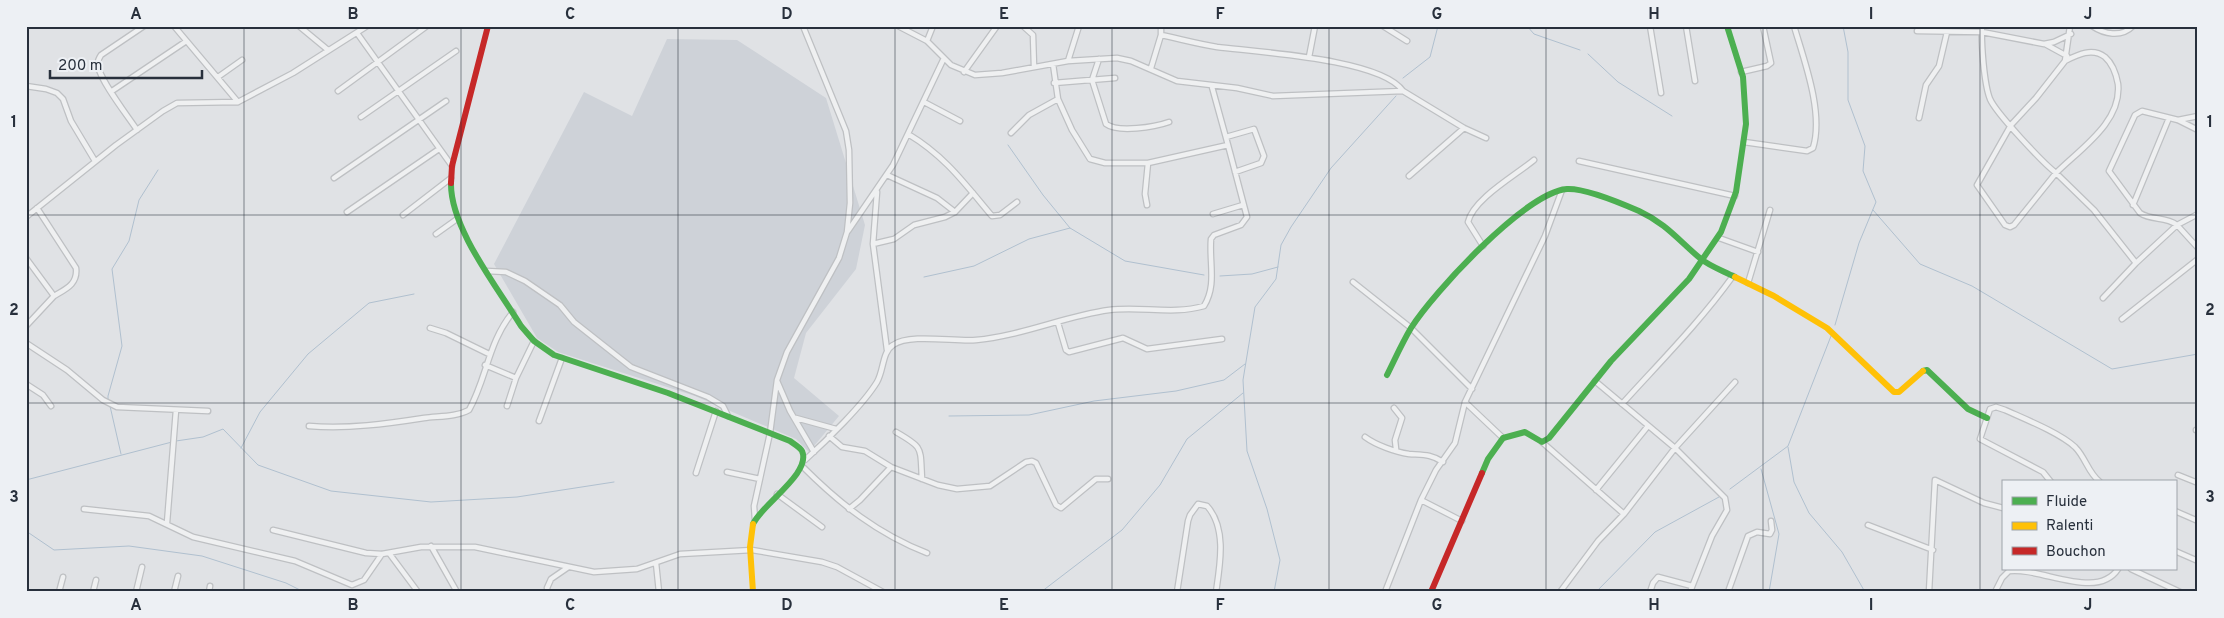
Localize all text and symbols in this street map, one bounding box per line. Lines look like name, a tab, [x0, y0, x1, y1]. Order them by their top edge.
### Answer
text: A	[130, 5, 142, 25]
text: B	[347, 5, 359, 25]
text: C	[565, 5, 575, 25]
text: D	[781, 5, 793, 25]
text: E	[999, 5, 1009, 25]
text: F	[1215, 5, 1225, 25]
text: G	[1432, 5, 1442, 25]
text: H	[1648, 5, 1660, 25]
text: I	[1869, 5, 1873, 25]
text: J	[2084, 5, 2092, 25]
scale bar	[50, 48, 202, 80]
text: 200 m	[58, 57, 103, 76]
text: 1	[11, 113, 17, 133]
text: 1	[2207, 113, 2213, 133]
text: 2	[9, 301, 19, 321]
text: 2	[2205, 301, 2215, 321]
legend	[2002, 480, 2176, 570]
text: 3	[9, 488, 19, 508]
text: 3	[2205, 488, 2215, 508]
text: Fluide	[2046, 493, 2087, 512]
text: Ralenti	[2046, 517, 2093, 536]
text: Bouchon	[2046, 543, 2106, 562]
text: A	[130, 596, 142, 616]
text: B	[347, 596, 359, 616]
text: C	[565, 596, 575, 616]
text: D	[781, 596, 793, 616]
text: E	[999, 596, 1009, 616]
text: F	[1215, 596, 1225, 616]
text: G	[1432, 596, 1442, 616]
text: H	[1648, 596, 1660, 616]
text: I	[1869, 596, 1873, 616]
text: J	[2084, 596, 2092, 616]

